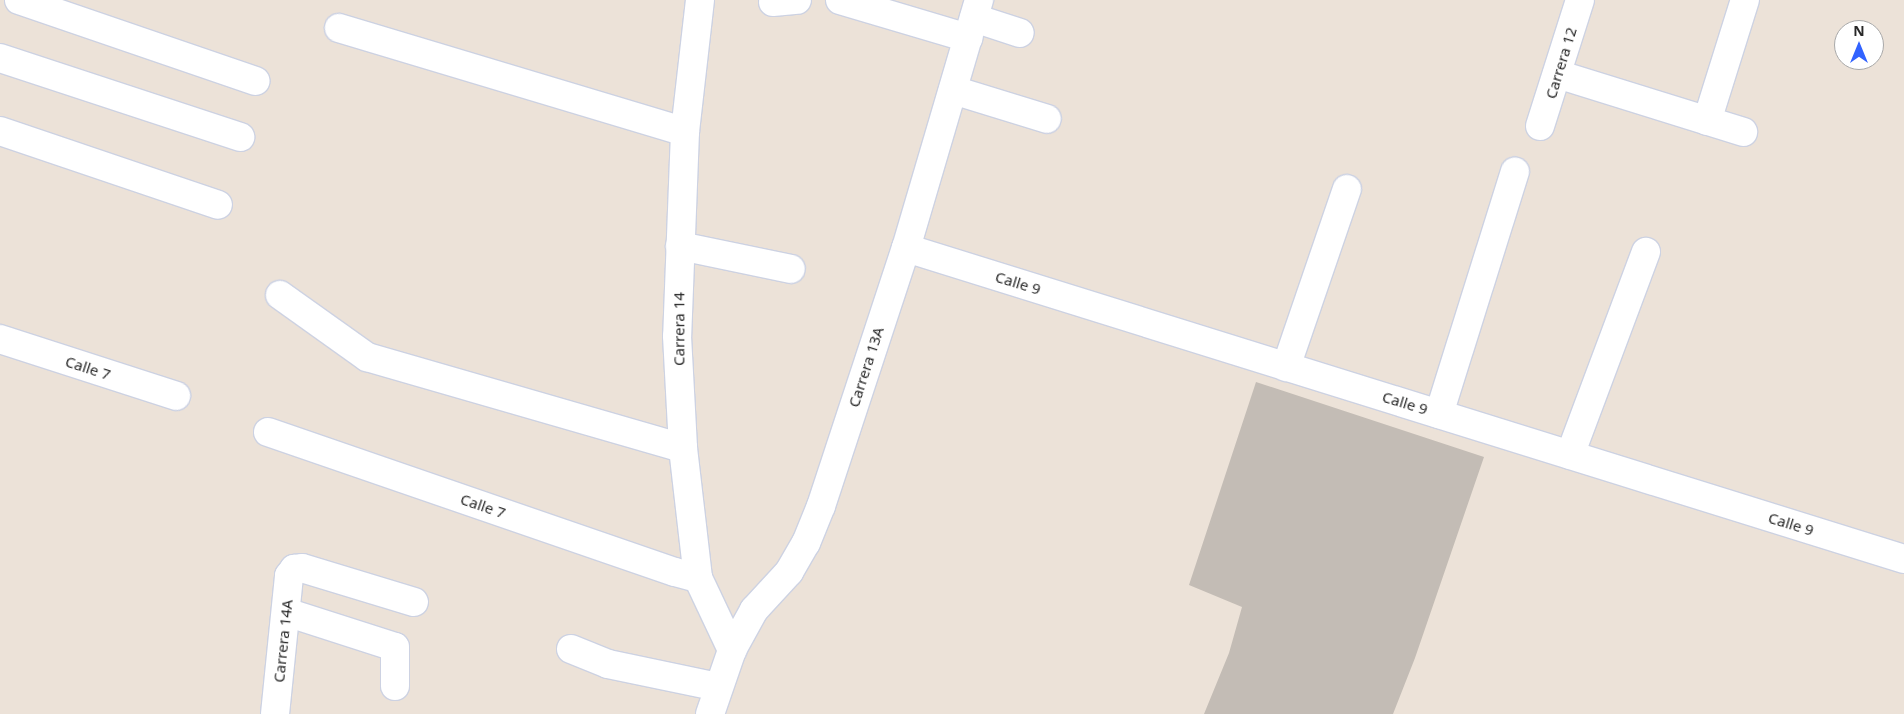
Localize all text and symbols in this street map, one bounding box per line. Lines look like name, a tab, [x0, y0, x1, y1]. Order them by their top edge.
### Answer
north arrow	[1834, 20, 1884, 70]
text: N	[1853, 21, 1865, 40]
street label: Carrera 12	[1542, 25, 1580, 101]
street label: Calle 9	[993, 268, 1043, 298]
street label: Carrera 14	[670, 292, 688, 366]
street label: Carrera 13A	[845, 325, 887, 409]
street label: Calle 7	[63, 352, 113, 384]
street label: Calle 9	[1380, 388, 1430, 418]
street label: Calle 7	[458, 490, 508, 522]
street label: Calle 9	[1766, 509, 1816, 539]
street label: Carrera 14A	[270, 599, 296, 683]

